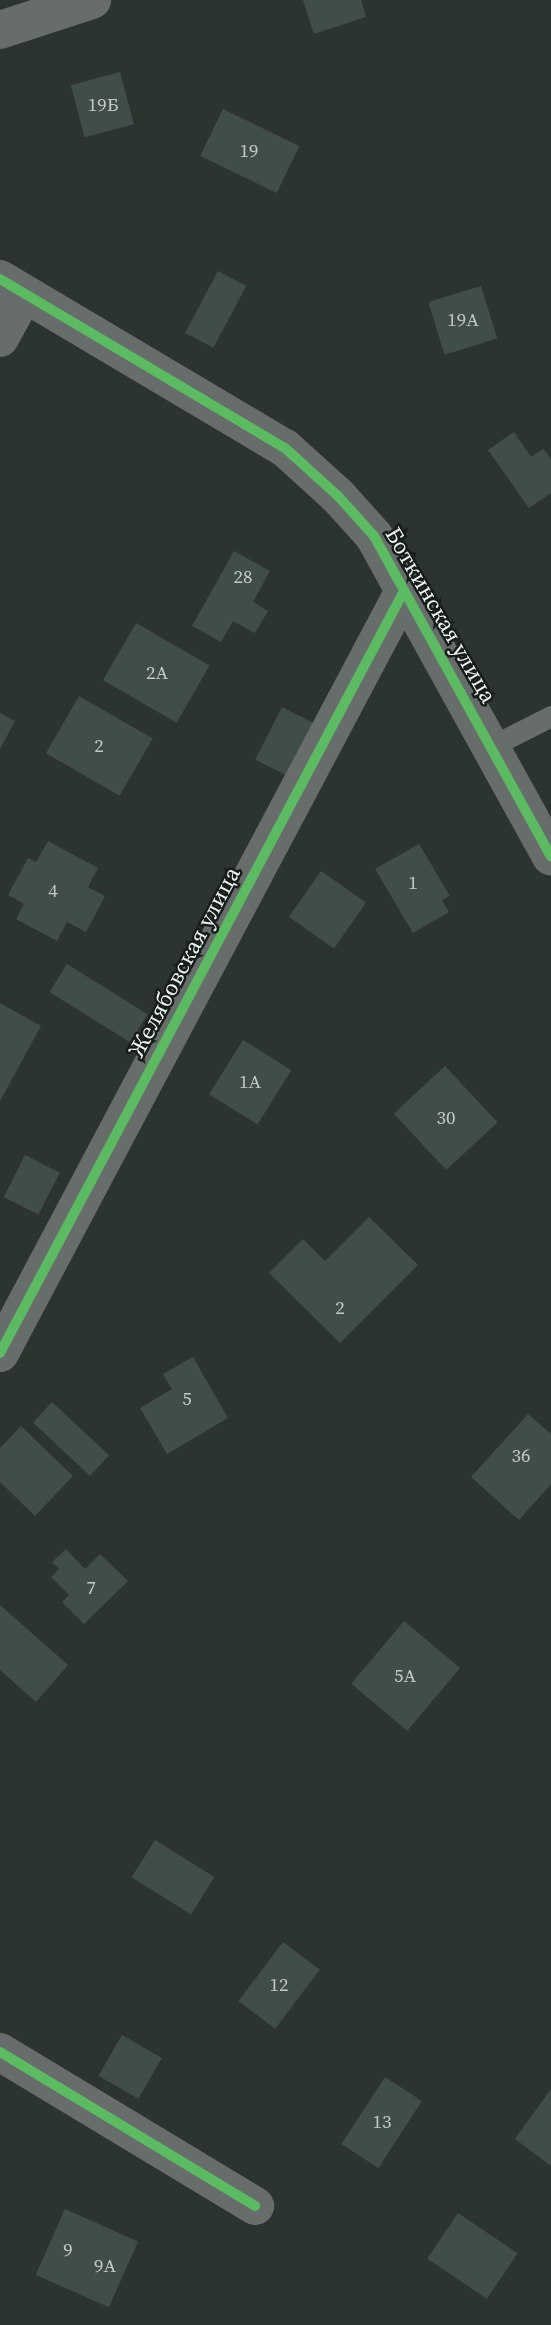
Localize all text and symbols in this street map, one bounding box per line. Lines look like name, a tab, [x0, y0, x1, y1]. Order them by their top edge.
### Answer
house number: 19Б	[88, 94, 118, 116]
house number: 19	[240, 140, 258, 162]
house number: 19А	[447, 309, 479, 331]
street label: Боткинская улица	[379, 522, 503, 708]
house number: 28	[234, 566, 252, 588]
house number: 2А	[146, 662, 168, 684]
house number: 2	[94, 735, 104, 757]
street label: Желябовская улица	[122, 862, 246, 1062]
house number: 1	[408, 872, 418, 894]
house number: 4	[48, 880, 58, 902]
house number: 1А	[239, 1071, 261, 1093]
house number: 30	[437, 1107, 455, 1129]
house number: 2	[335, 1297, 345, 1319]
house number: 5	[182, 1388, 192, 1410]
house number: 36	[512, 1445, 530, 1467]
house number: 7	[86, 1577, 96, 1599]
house number: 5А	[394, 1665, 416, 1687]
house number: 12	[270, 1974, 288, 1996]
house number: 13	[373, 2111, 391, 2133]
house number: 9	[63, 2239, 73, 2261]
house number: 9А	[94, 2255, 116, 2277]

